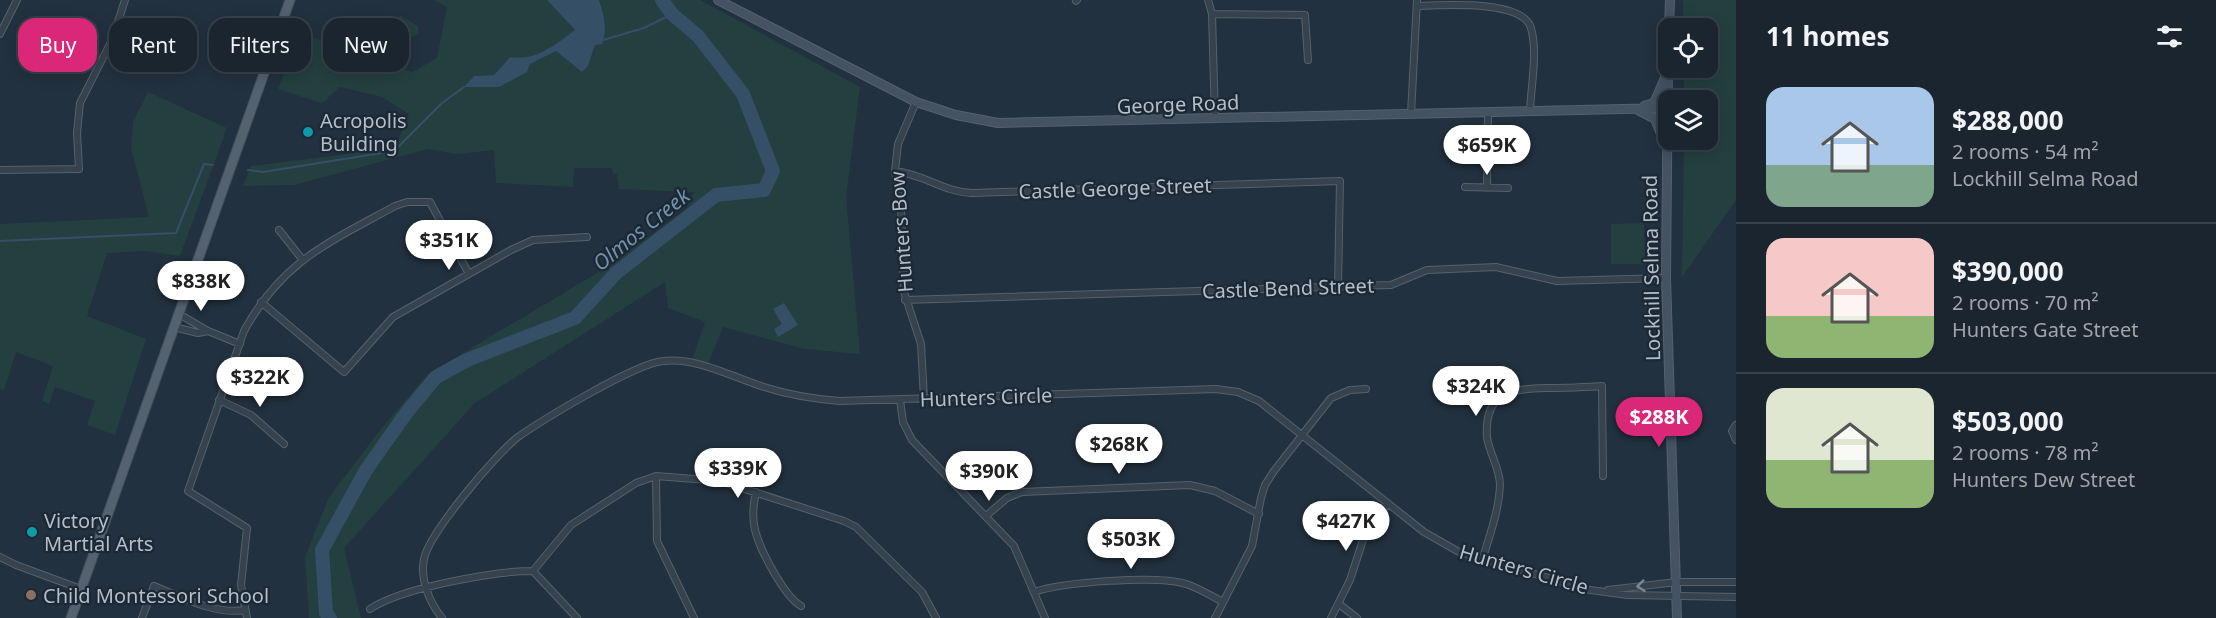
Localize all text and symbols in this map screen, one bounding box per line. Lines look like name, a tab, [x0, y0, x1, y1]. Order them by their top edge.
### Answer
chip: Buy	[18, 18, 97, 72]
chip: Rent	[109, 18, 197, 72]
chip: Filters	[209, 18, 311, 72]
chip: New	[323, 18, 409, 72]
map controls	[1658, 18, 1718, 150]
button: locate	[1658, 18, 1718, 78]
text: 11 homes	[1766, 18, 1890, 54]
icon: filters	[2153, 20, 2186, 53]
street label: George Road	[1116, 88, 1240, 120]
button: layers	[1658, 90, 1718, 150]
text: $288,000	[1952, 102, 2064, 138]
place label: Acropolis Building	[320, 107, 407, 157]
icon: home	[1814, 111, 1886, 183]
marker: Acropolis Building	[301, 125, 315, 139]
pin: $659K	[1445, 125, 1529, 176]
text: $659K	[1457, 131, 1517, 158]
text: 2 rooms · 54 m²	[1952, 138, 2099, 165]
text: Lockhill Selma Road	[1952, 165, 2139, 192]
street label: Hunters Bow	[883, 170, 919, 294]
street label: Castle George Street	[1018, 171, 1212, 205]
street label: Lockhill Selma Road	[1636, 175, 1666, 361]
water label: Olmos Creek	[587, 180, 696, 277]
pin: $351K	[407, 220, 491, 271]
text: $351K	[419, 226, 479, 253]
text: $390,000	[1952, 253, 2064, 289]
pin: $838K	[159, 261, 243, 312]
icon: home	[1814, 262, 1886, 334]
text: $838K	[171, 267, 231, 294]
street label: Castle Bend Street	[1201, 272, 1375, 304]
text: 2 rooms · 70 m²	[1952, 289, 2099, 316]
text: Hunters Gate Street	[1952, 316, 2138, 343]
pin: $322K	[218, 357, 302, 408]
text: $322K	[230, 363, 290, 390]
pin: $324K	[1434, 366, 1518, 417]
text: $324K	[1446, 372, 1506, 399]
street label: Hunters Circle	[919, 381, 1053, 413]
pin: $288K	[1617, 397, 1701, 448]
text: $288K	[1629, 403, 1689, 430]
text: $503,000	[1952, 403, 2064, 439]
icon: home	[1814, 412, 1886, 484]
pin: $268K	[1077, 424, 1161, 475]
text: $268K	[1089, 430, 1149, 457]
text: 2 rooms · 78 m²	[1952, 439, 2099, 466]
pin: $339K	[696, 448, 780, 499]
pin: $390K	[947, 451, 1031, 502]
text: $339K	[708, 454, 768, 481]
text: $390K	[959, 457, 1019, 484]
text: Hunters Dew Street	[1952, 466, 2135, 493]
pin: $427K	[1304, 501, 1388, 552]
place label: Victory Martial Arts	[44, 507, 153, 557]
text: $427K	[1316, 507, 1376, 534]
pin: $503K	[1089, 519, 1173, 570]
marker: Victory Martial Arts	[25, 525, 39, 539]
text: $503K	[1101, 525, 1161, 552]
street label: Hunters Circle	[1456, 538, 1592, 600]
one-way arrow	[1636, 579, 1645, 592]
place label: Child Montessori School	[43, 582, 269, 609]
marker: Child Montessori School	[24, 588, 38, 602]

